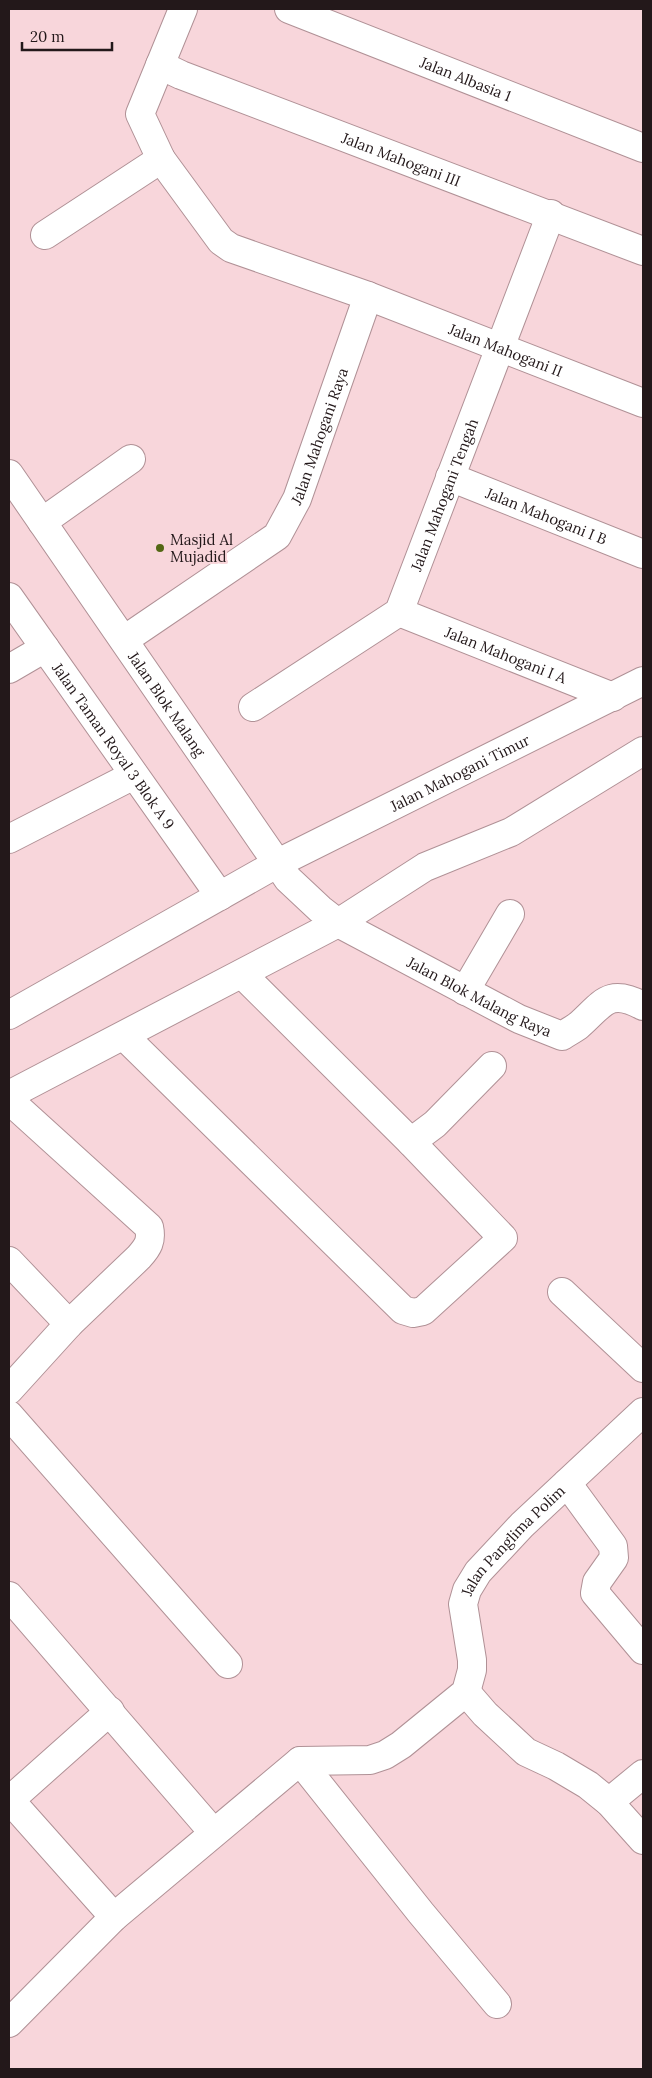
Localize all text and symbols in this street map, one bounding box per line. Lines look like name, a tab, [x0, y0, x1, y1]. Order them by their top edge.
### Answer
scale bar	[22, 20, 112, 52]
text: 20 m	[30, 27, 65, 46]
street label: Jalan Albasia 1	[417, 52, 514, 105]
street label: Jalan Mahogani III	[338, 127, 463, 190]
street label: Jalan Mahogani II	[445, 319, 566, 380]
street label: Jalan Mahogani Raya	[286, 365, 352, 509]
street label: Jalan Mahogani Tengah	[406, 415, 482, 574]
street label: Jalan Mahogani I B	[482, 482, 610, 548]
place label: Masjid Al Mujadid	[170, 530, 233, 566]
marker: Masjid Al Mujadid	[154, 542, 166, 554]
street label: Jalan Mahogani I A	[441, 621, 570, 687]
street label: Jalan Blok Malang	[124, 647, 210, 760]
street label: Jalan Taman Royal 3 Blok A 9	[48, 658, 179, 833]
street label: Jalan Mahogani Timur	[386, 729, 533, 816]
street label: Jalan Blok Malang Raya	[403, 952, 555, 1041]
street label: Jalan Panglima Polim	[456, 1481, 568, 1599]

